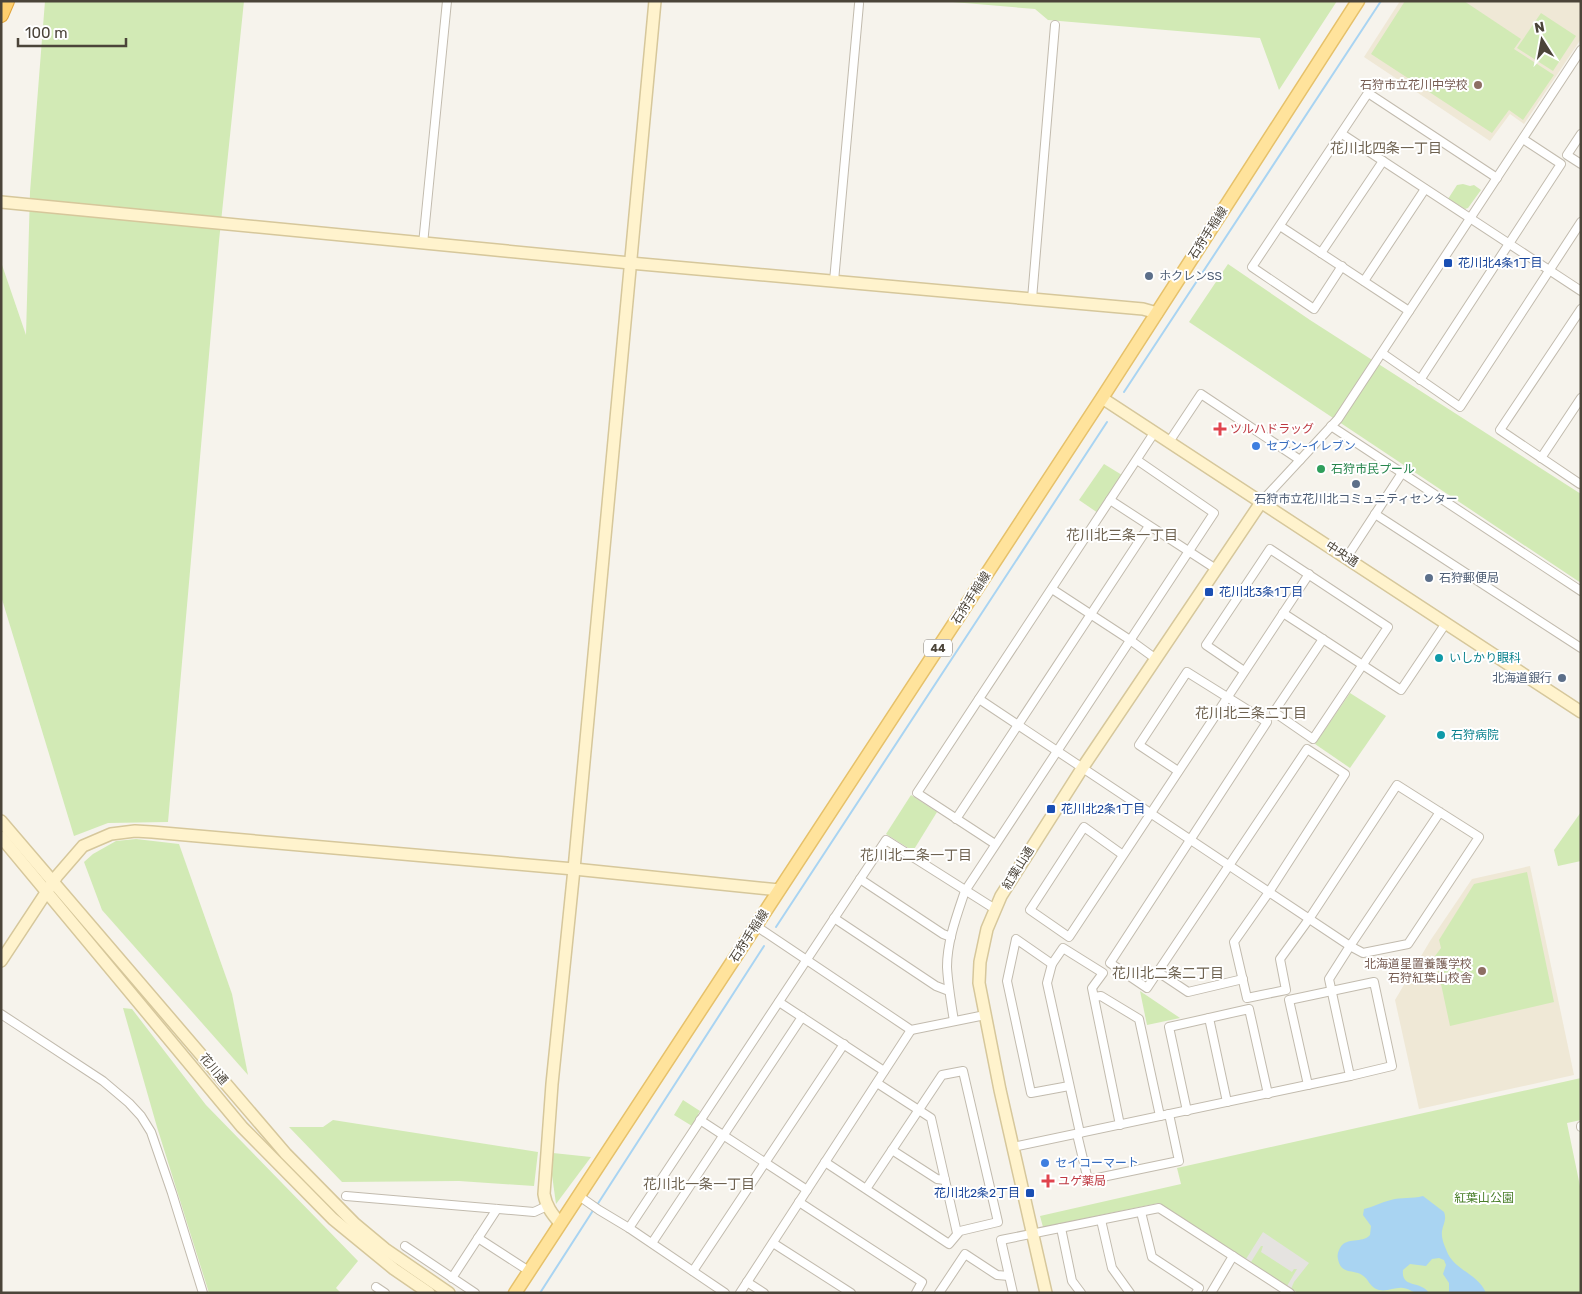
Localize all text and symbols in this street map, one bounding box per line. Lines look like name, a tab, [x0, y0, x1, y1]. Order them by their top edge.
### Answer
scale bar	[18, 15, 125, 47]
north arrow	[1517, 15, 1567, 65]
text: N	[1533, 18, 1546, 37]
text: 100 m	[25, 24, 67, 42]
place label: 石狩市立花川中学校	[1360, 78, 1468, 92]
marker: 石狩市立花川中学校	[1472, 79, 1484, 91]
district label: 花川北四条一丁目	[1330, 140, 1442, 157]
street label: 石狩手稲線	[1186, 204, 1230, 262]
place label: 花川北4条1丁目	[1458, 256, 1543, 270]
marker: 花川北4条1丁目	[1442, 257, 1454, 269]
place label: ホクレンSS	[1159, 269, 1222, 283]
marker: ホクレンSS	[1143, 270, 1155, 282]
place label: ツルハドラッグ	[1230, 422, 1314, 436]
marker: ツルハドラッグ	[1214, 423, 1226, 435]
place label: セブン-イレブン	[1266, 439, 1356, 453]
marker: セブン-イレブン	[1250, 440, 1262, 452]
place label: 石狩市民プール	[1331, 462, 1415, 476]
marker: 石狩市民プール	[1315, 463, 1327, 475]
marker: 石狩市立花川北コミュニティセンター	[1350, 478, 1362, 490]
place label: 石狩市立花川北コミュニティセンター	[1254, 492, 1458, 506]
district label: 花川北三条一丁目	[1066, 527, 1178, 544]
street label: 中央通	[1323, 538, 1361, 570]
street label: 石狩手稲線	[949, 569, 993, 627]
place label: 石狩郵便局	[1439, 571, 1499, 585]
marker: 石狩郵便局	[1423, 572, 1435, 584]
place label: 花川北3条1丁目	[1219, 585, 1303, 599]
marker: 花川北3条1丁目	[1203, 586, 1215, 598]
road number: 44	[924, 640, 952, 656]
place label: いしかり眼科	[1449, 651, 1521, 665]
marker: いしかり眼科	[1433, 652, 1445, 664]
place label: 北海道銀行	[1492, 671, 1552, 685]
marker: 北海道銀行	[1556, 672, 1568, 684]
district label: 花川北三条二丁目	[1195, 705, 1307, 722]
place label: 石狩病院	[1451, 728, 1499, 742]
marker: 石狩病院	[1435, 729, 1447, 741]
place label: 花川北2条1丁目	[1061, 802, 1145, 816]
marker: 花川北2条1丁目	[1045, 803, 1057, 815]
street label: 紅葉山通	[999, 844, 1037, 892]
district label: 花川北二条一丁目	[860, 847, 972, 864]
street label: 石狩手稲線	[727, 907, 771, 965]
place label: 北海道星置養護学校 石狩紅葉山校舎	[1364, 957, 1472, 985]
district label: 花川北二条二丁目	[1112, 965, 1224, 982]
marker: 北海道星置養護学校 石狩紅葉山校舎	[1476, 965, 1488, 977]
street label: 花川通	[197, 1051, 231, 1087]
place label: セイコーマート	[1055, 1156, 1139, 1170]
marker: セイコーマート	[1039, 1157, 1051, 1169]
place label: ユゲ薬局	[1058, 1174, 1106, 1188]
marker: ユゲ薬局	[1042, 1175, 1054, 1187]
district label: 花川北一条一丁目	[643, 1176, 755, 1193]
place label: 花川北2条2丁目	[934, 1186, 1020, 1200]
marker: 花川北2条2丁目	[1024, 1187, 1036, 1199]
park label: 紅葉山公園	[1454, 1191, 1514, 1205]

